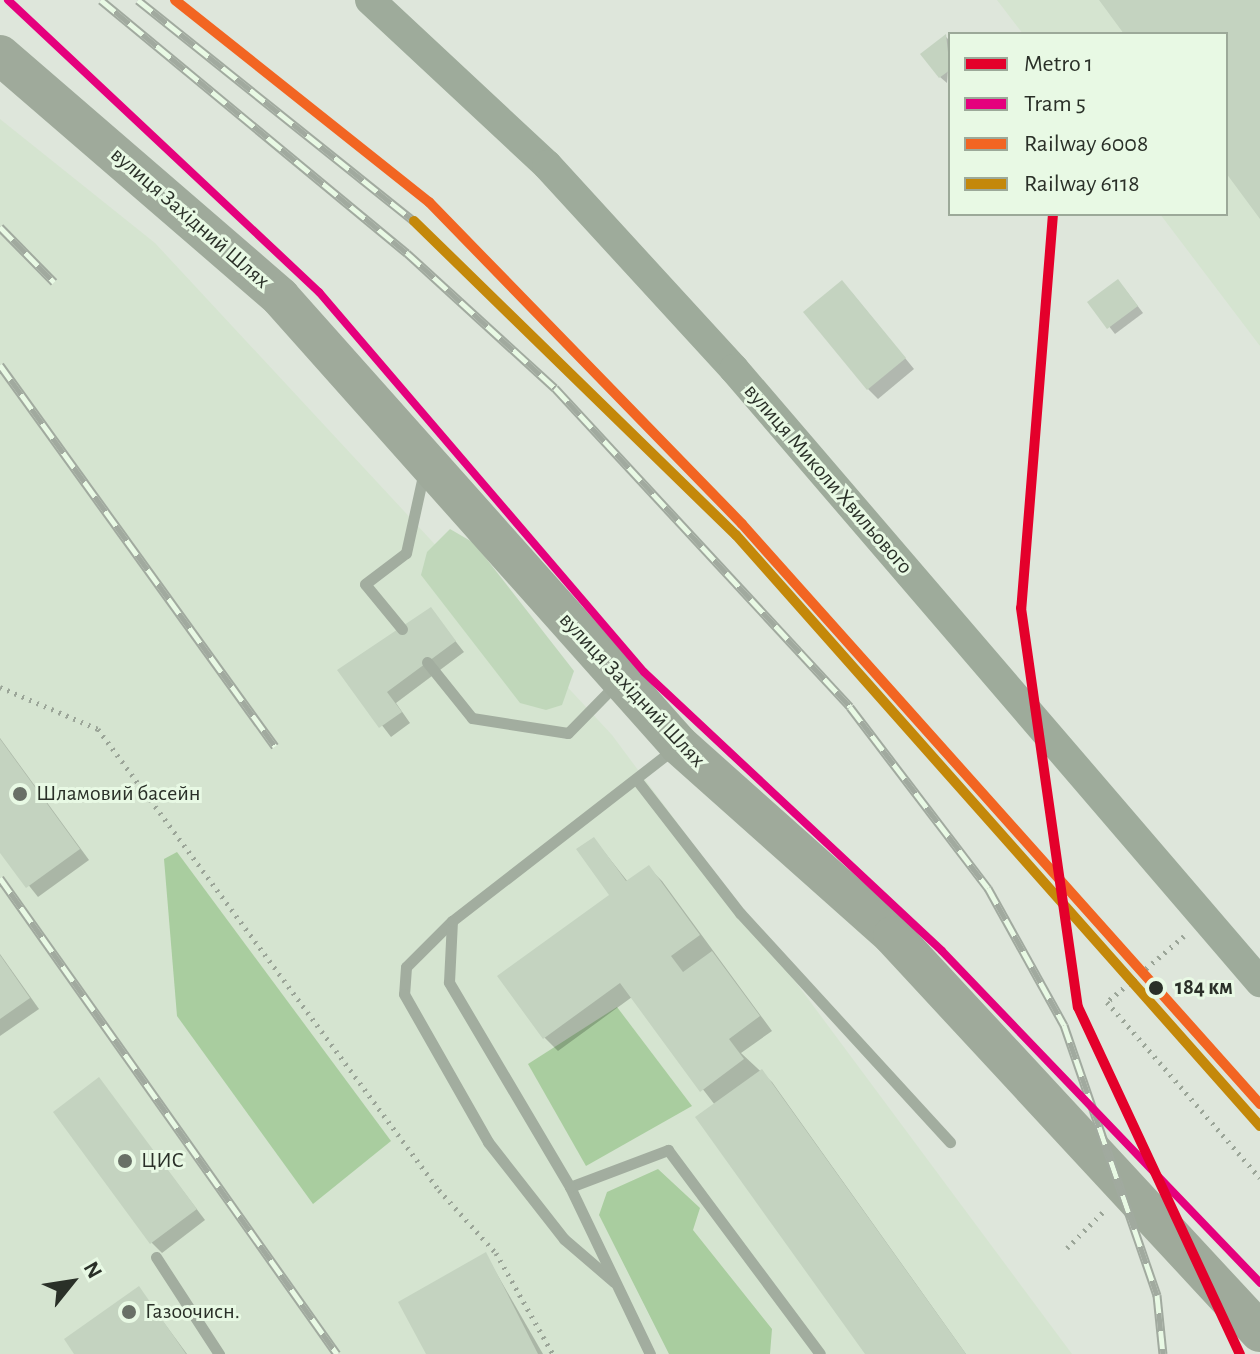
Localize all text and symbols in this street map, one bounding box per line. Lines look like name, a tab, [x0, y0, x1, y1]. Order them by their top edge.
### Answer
legend	[948, 32, 1228, 216]
text: Metro 1	[1024, 52, 1093, 76]
text: Tram 5	[1024, 92, 1086, 116]
text: Railway 6008	[1024, 132, 1148, 156]
street label: вулиця Західний Шлях	[105, 142, 275, 294]
text: Railway 6118	[1024, 172, 1140, 196]
street label: вулиця Миколи Хвильового	[738, 378, 918, 580]
street label: вулиця Західний Шлях	[553, 607, 711, 773]
place label: Шламовий басейн	[36, 781, 200, 807]
marker: Шламовий басейн	[11, 785, 29, 803]
place label: 184 км	[1175, 975, 1233, 1001]
marker: 184 км	[1144, 976, 1168, 1000]
place label: ЦИС	[141, 1148, 184, 1174]
marker: ЦИС	[116, 1152, 134, 1170]
north arrow	[32, 1242, 112, 1322]
text: N	[79, 1258, 106, 1282]
place label: Газоочисн.	[145, 1299, 240, 1325]
marker: Газоочисн.	[120, 1303, 138, 1321]

